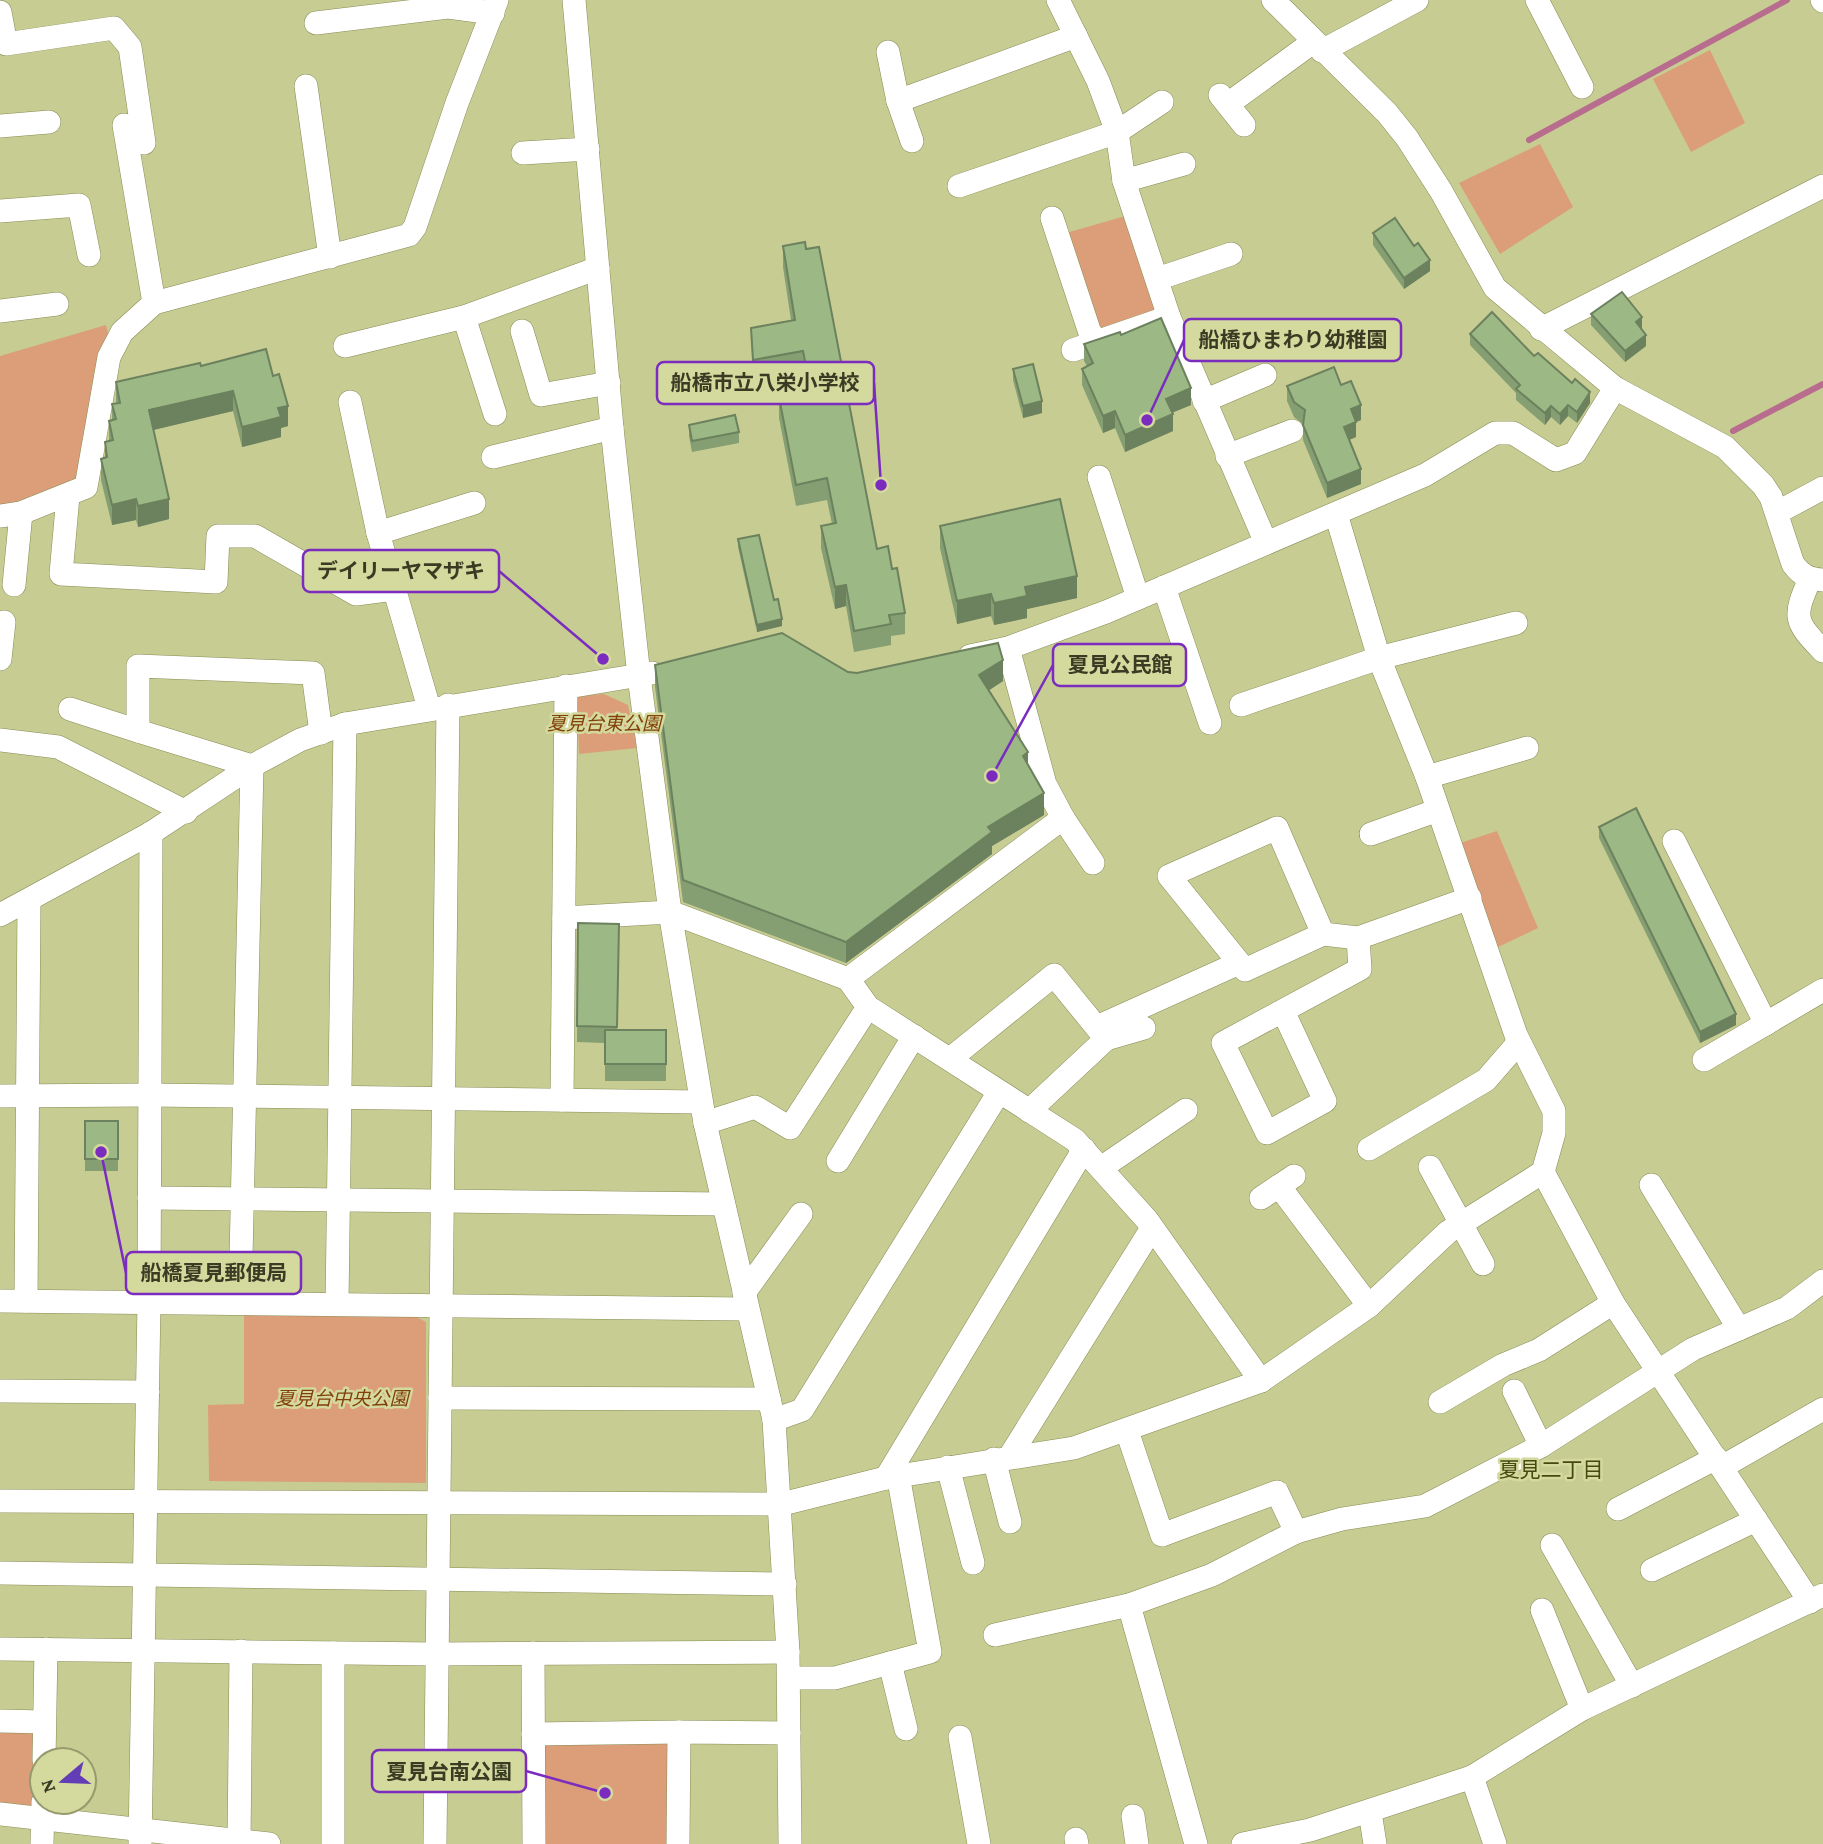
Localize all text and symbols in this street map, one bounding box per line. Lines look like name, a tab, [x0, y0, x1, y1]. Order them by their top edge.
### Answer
callout: 船橋ひまわり幼稚園	[1184, 319, 1401, 361]
text: 船橋ひまわり幼稚園	[1199, 328, 1388, 352]
callout: 船橋市立八栄小学校	[657, 362, 874, 404]
text: 船橋市立八栄小学校	[671, 371, 860, 395]
callout: デイリーヤマザキ	[303, 550, 499, 592]
text: デイリーヤマザキ	[317, 559, 485, 583]
callout: 夏見公民館	[1053, 644, 1186, 686]
text: 夏見公民館	[1068, 653, 1173, 677]
park label: 夏見台東公園	[547, 713, 664, 734]
callout: 船橋夏見郵便局	[126, 1252, 301, 1294]
text: 船橋夏見郵便局	[141, 1261, 288, 1285]
park label: 夏見台中央公園	[275, 1388, 411, 1409]
district label: 夏見二丁目	[1499, 1458, 1604, 1482]
north arrow	[28, 1746, 98, 1816]
callout: 夏見台南公園	[372, 1750, 526, 1792]
text: 夏見台南公園	[386, 1760, 512, 1784]
text: N	[35, 1777, 59, 1796]

